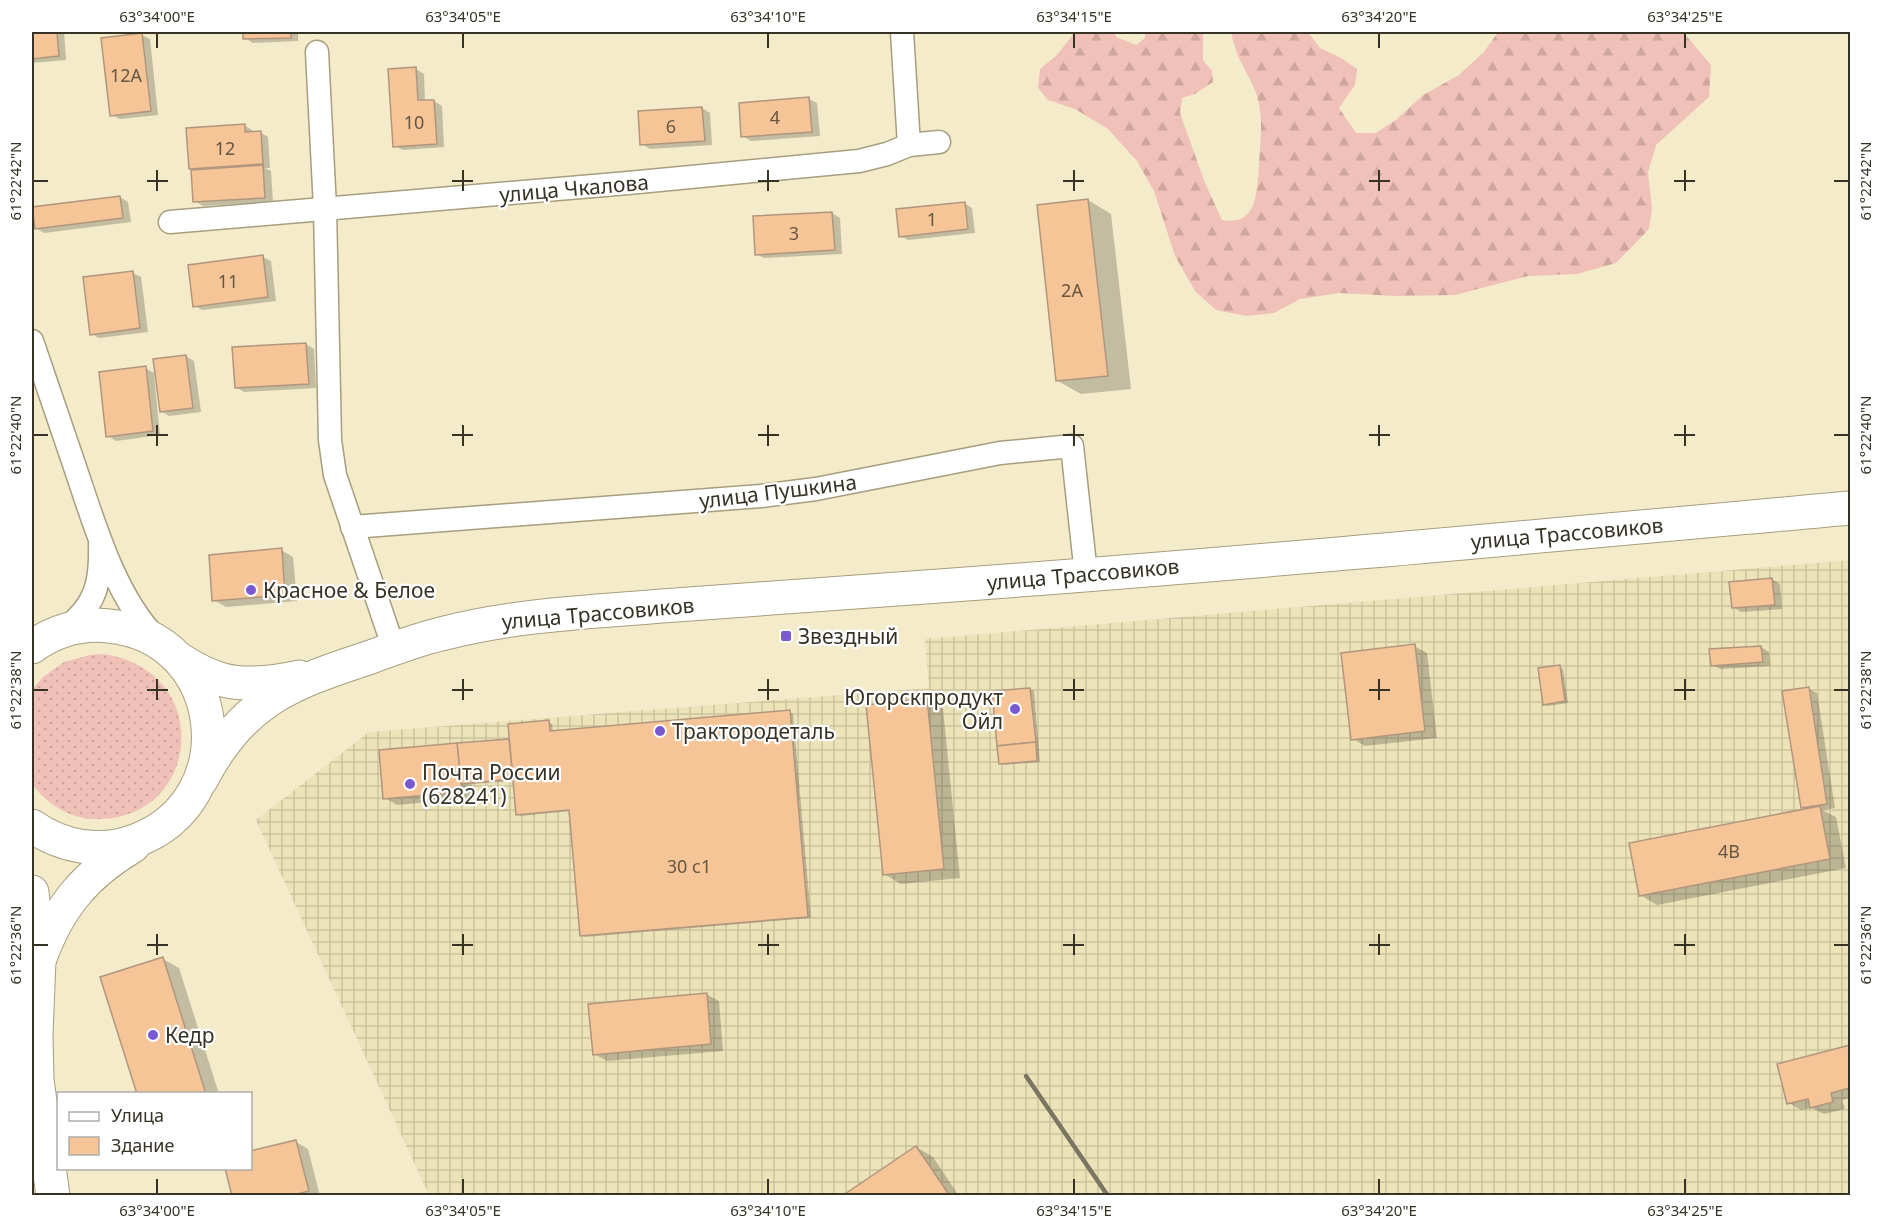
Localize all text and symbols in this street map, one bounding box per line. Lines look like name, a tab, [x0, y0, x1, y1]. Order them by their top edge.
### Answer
text: 63°34'00"E	[119, 6, 195, 26]
text: 63°34'05"E	[425, 6, 501, 26]
text: 63°34'10"E	[730, 6, 806, 26]
text: 63°34'15"E	[1036, 6, 1112, 26]
text: 63°34'20"E	[1341, 6, 1417, 26]
text: 63°34'25"E	[1647, 6, 1723, 26]
house number: 12А	[110, 63, 143, 87]
house number: 4	[770, 105, 780, 129]
house number: 10	[404, 110, 424, 134]
house number: 6	[666, 114, 676, 138]
house number: 12	[215, 136, 235, 160]
text: 61°22'42"N	[5, 142, 25, 220]
text: 61°22'42"N	[1855, 142, 1875, 220]
street label: улица Чкалова	[498, 168, 650, 208]
house number: 1	[927, 207, 937, 231]
house number: 3	[789, 221, 799, 245]
house number: 11	[218, 269, 238, 293]
house number: 2А	[1061, 278, 1083, 302]
text: 61°22'40"N	[5, 396, 25, 474]
text: 61°22'40"N	[1855, 396, 1875, 474]
street label: улица Пушкина	[698, 467, 858, 515]
street label: улица Трассовиков	[1470, 511, 1664, 555]
street label: улица Трассовиков	[986, 552, 1180, 596]
place label: Красное & Белое	[263, 576, 435, 604]
marker: Красное & Белое	[244, 583, 258, 597]
street label: улица Трассовиков	[501, 591, 695, 635]
place label: Звездный	[798, 622, 898, 650]
marker: Звездный	[779, 629, 793, 643]
text: 61°22'38"N	[5, 651, 25, 729]
text: 61°22'38"N	[1855, 651, 1875, 729]
place label: Югорскпродукт Ойл	[844, 683, 1003, 735]
marker: Югорскпродукт Ойл	[1008, 702, 1022, 716]
place label: Трактородеталь	[672, 717, 835, 745]
marker: Трактородеталь	[653, 724, 667, 738]
place label: Почта России (628241)	[422, 758, 560, 810]
marker: Почта России (628241)	[403, 777, 417, 791]
house number: 4В	[1718, 839, 1740, 863]
house number: 30 с1	[667, 854, 711, 878]
text: 61°22'36"N	[5, 906, 25, 984]
text: 61°22'36"N	[1855, 906, 1875, 984]
place label: Кедр	[165, 1021, 215, 1049]
marker: Кедр	[146, 1028, 160, 1042]
legend	[57, 1092, 252, 1170]
text: Улица	[111, 1103, 164, 1127]
text: Здание	[111, 1133, 175, 1157]
text: 63°34'00"E	[119, 1200, 195, 1220]
text: 63°34'05"E	[425, 1200, 501, 1220]
text: 63°34'10"E	[730, 1200, 806, 1220]
text: 63°34'15"E	[1036, 1200, 1112, 1220]
text: 63°34'20"E	[1341, 1200, 1417, 1220]
text: 63°34'25"E	[1647, 1200, 1723, 1220]

